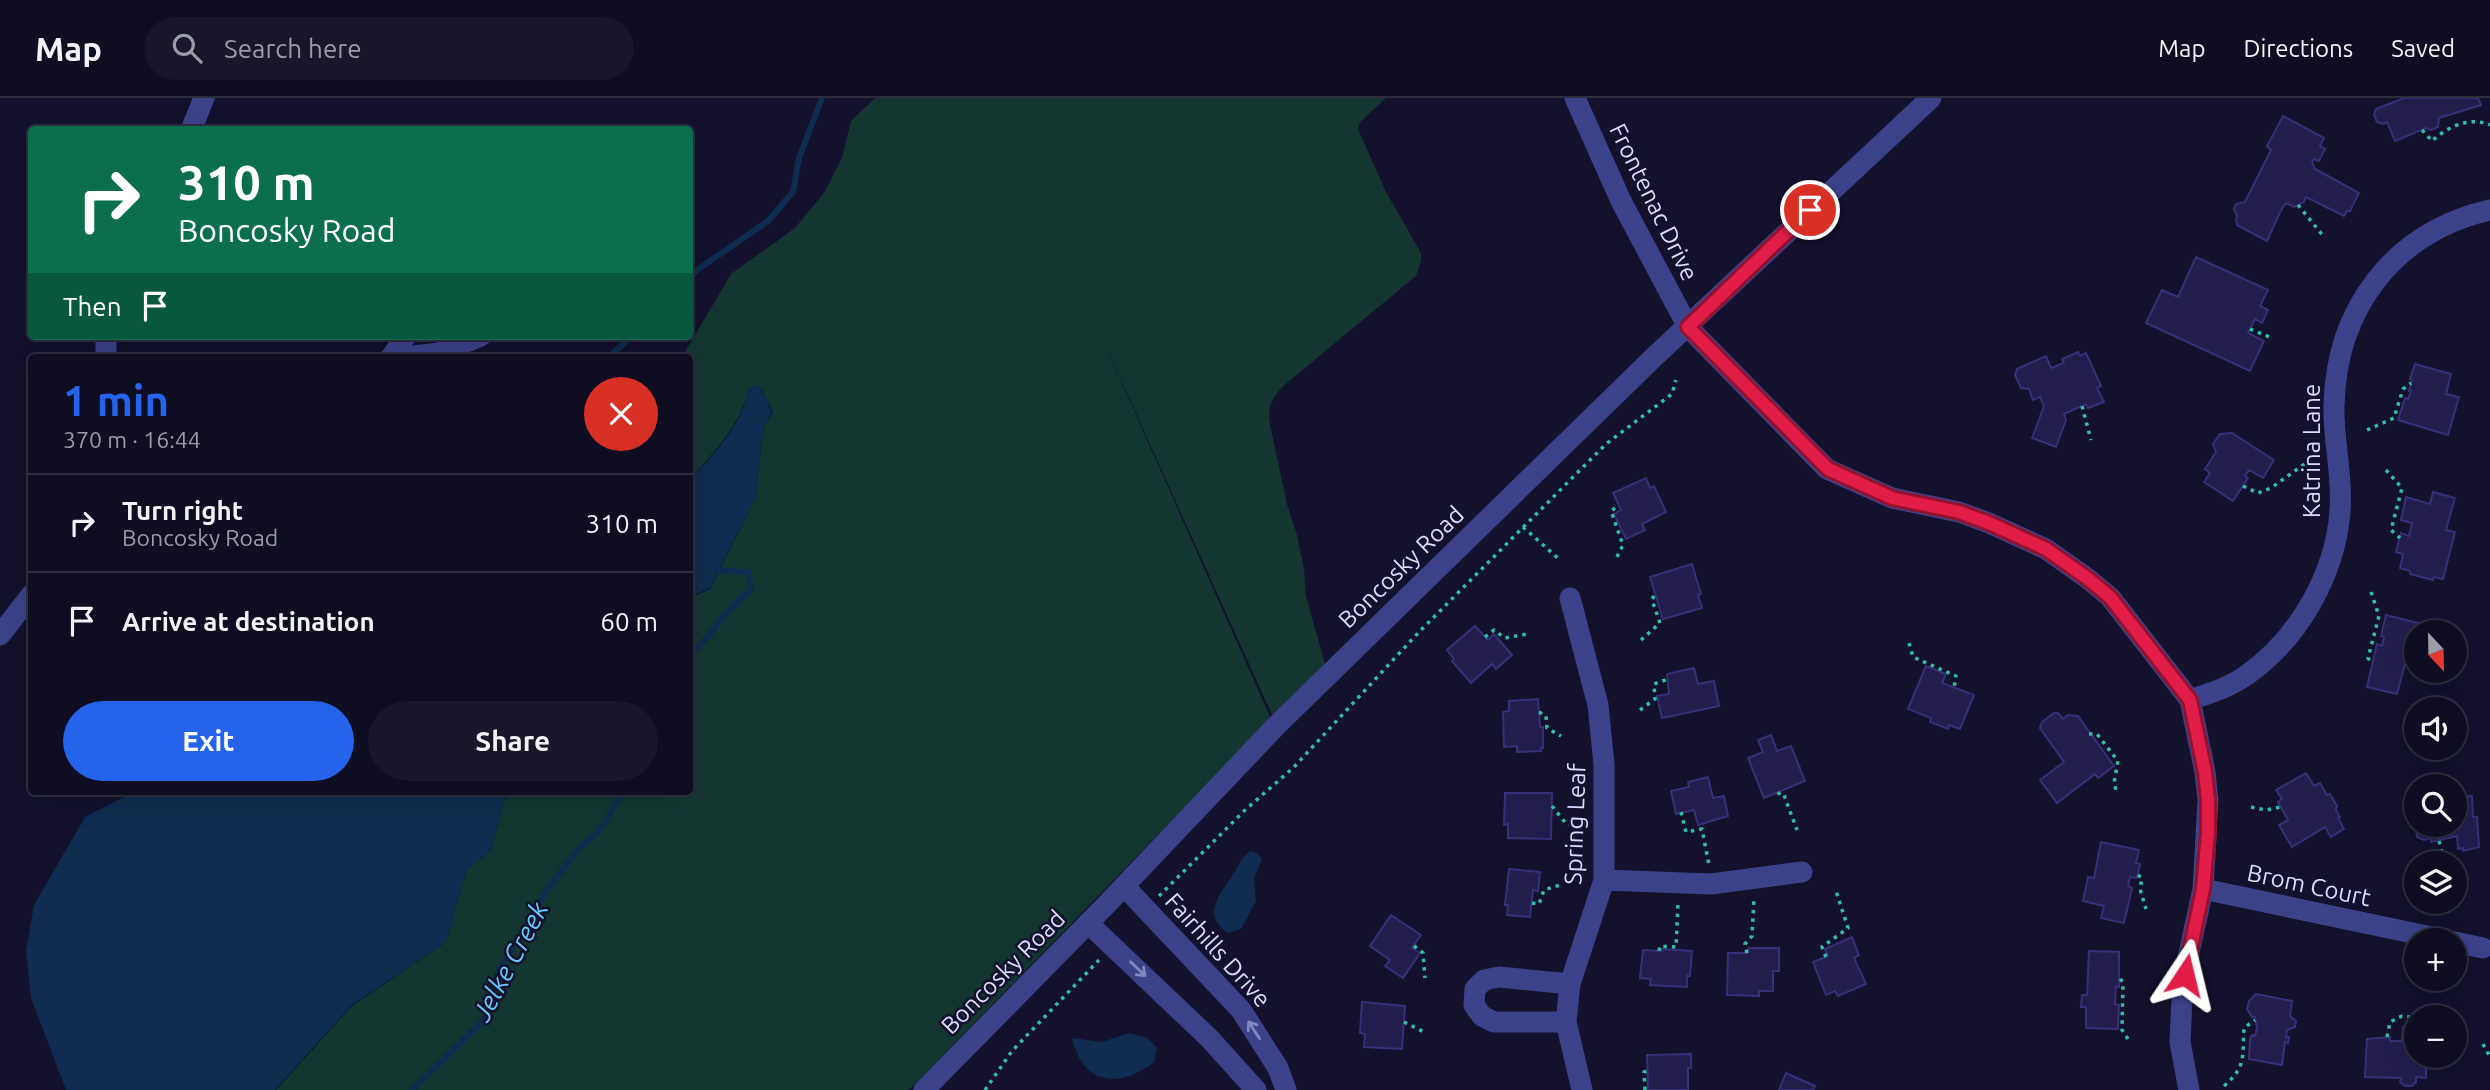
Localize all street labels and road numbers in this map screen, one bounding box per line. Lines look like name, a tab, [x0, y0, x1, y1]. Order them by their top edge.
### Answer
street label: Frontenac Drive	[1604, 119, 1704, 285]
street label: Katrina Lane	[2298, 384, 2325, 518]
street label: Boncosky Road	[1333, 501, 1469, 633]
street label: Spring Leaf	[1559, 762, 1591, 885]
street label: Brom Court	[2245, 859, 2374, 911]
street label: Fairhills Drive	[1160, 888, 1276, 1012]
street label: Boncosky Road	[936, 905, 1070, 1039]

